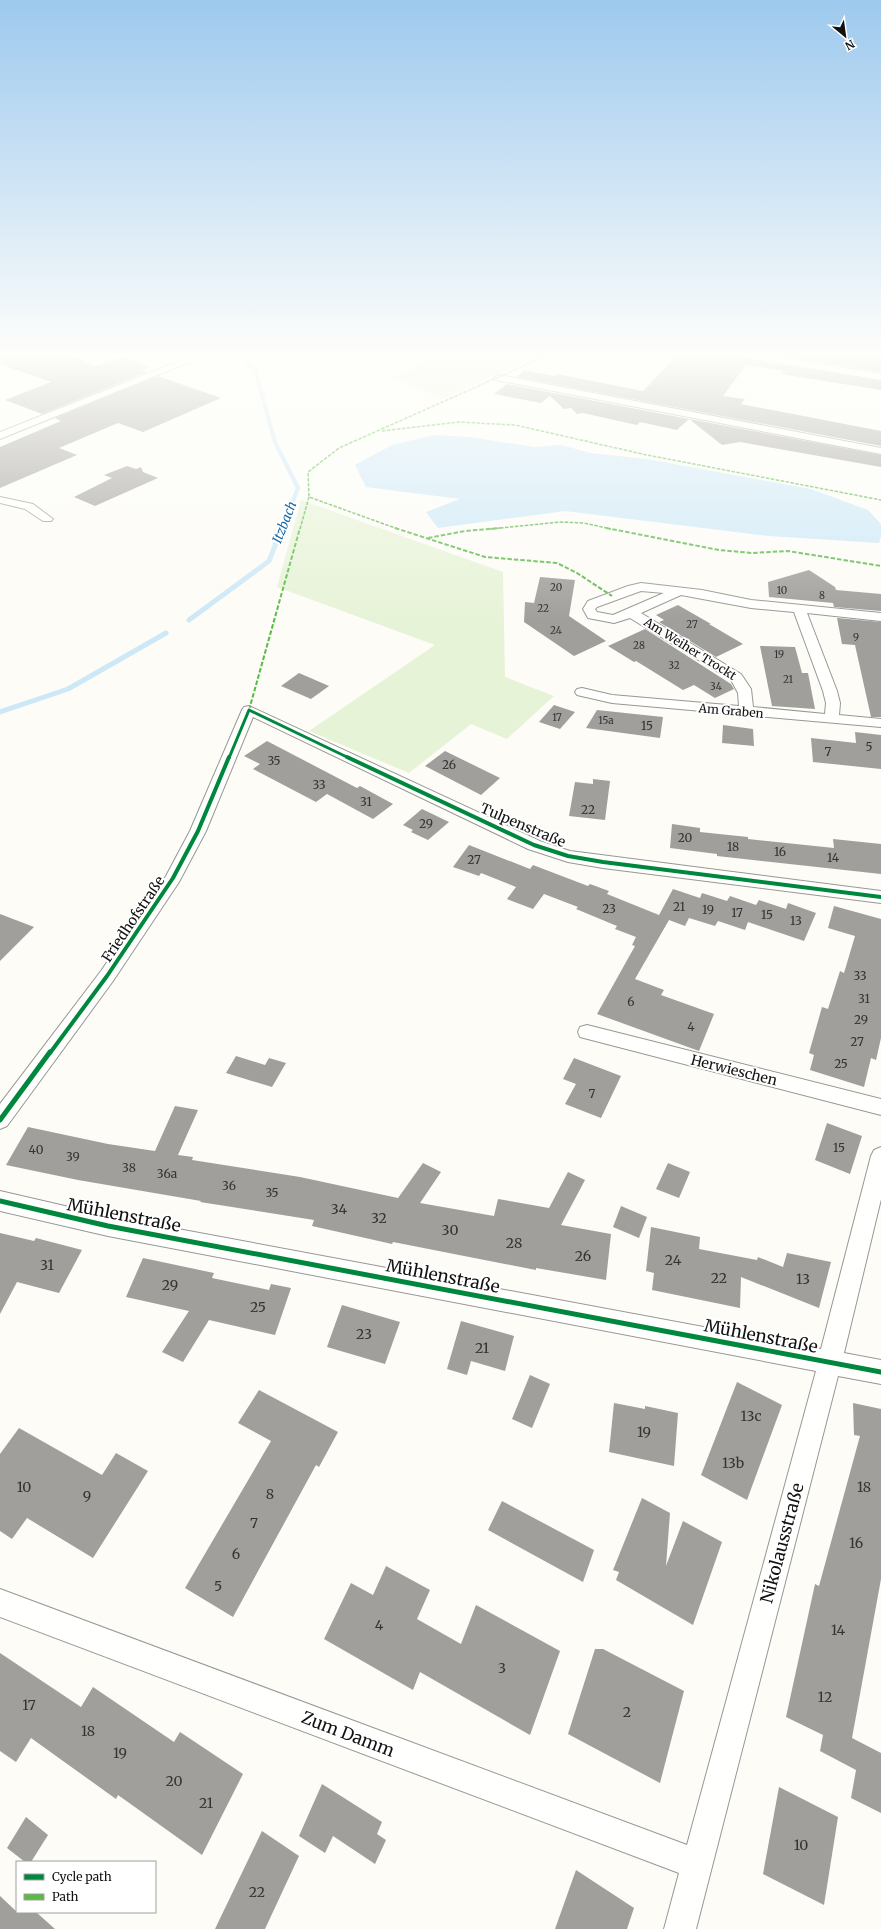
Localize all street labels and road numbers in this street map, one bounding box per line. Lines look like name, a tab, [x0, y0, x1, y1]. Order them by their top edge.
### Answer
street label: Am Weiher Trockt	[640, 614, 739, 683]
street label: Am Graben	[697, 700, 764, 721]
street label: Tulpenstraße	[478, 799, 568, 851]
street label: Friedhofstraße	[98, 872, 168, 966]
street label: Herwieschen	[689, 1051, 779, 1089]
street label: Mühlenstraße	[65, 1193, 183, 1237]
street label: Mühlenstraße	[384, 1254, 502, 1298]
street label: Mühlenstraße	[702, 1314, 820, 1358]
street label: Nikolausstraße	[755, 1480, 809, 1606]
street label: Zum Damm	[298, 1706, 398, 1762]

